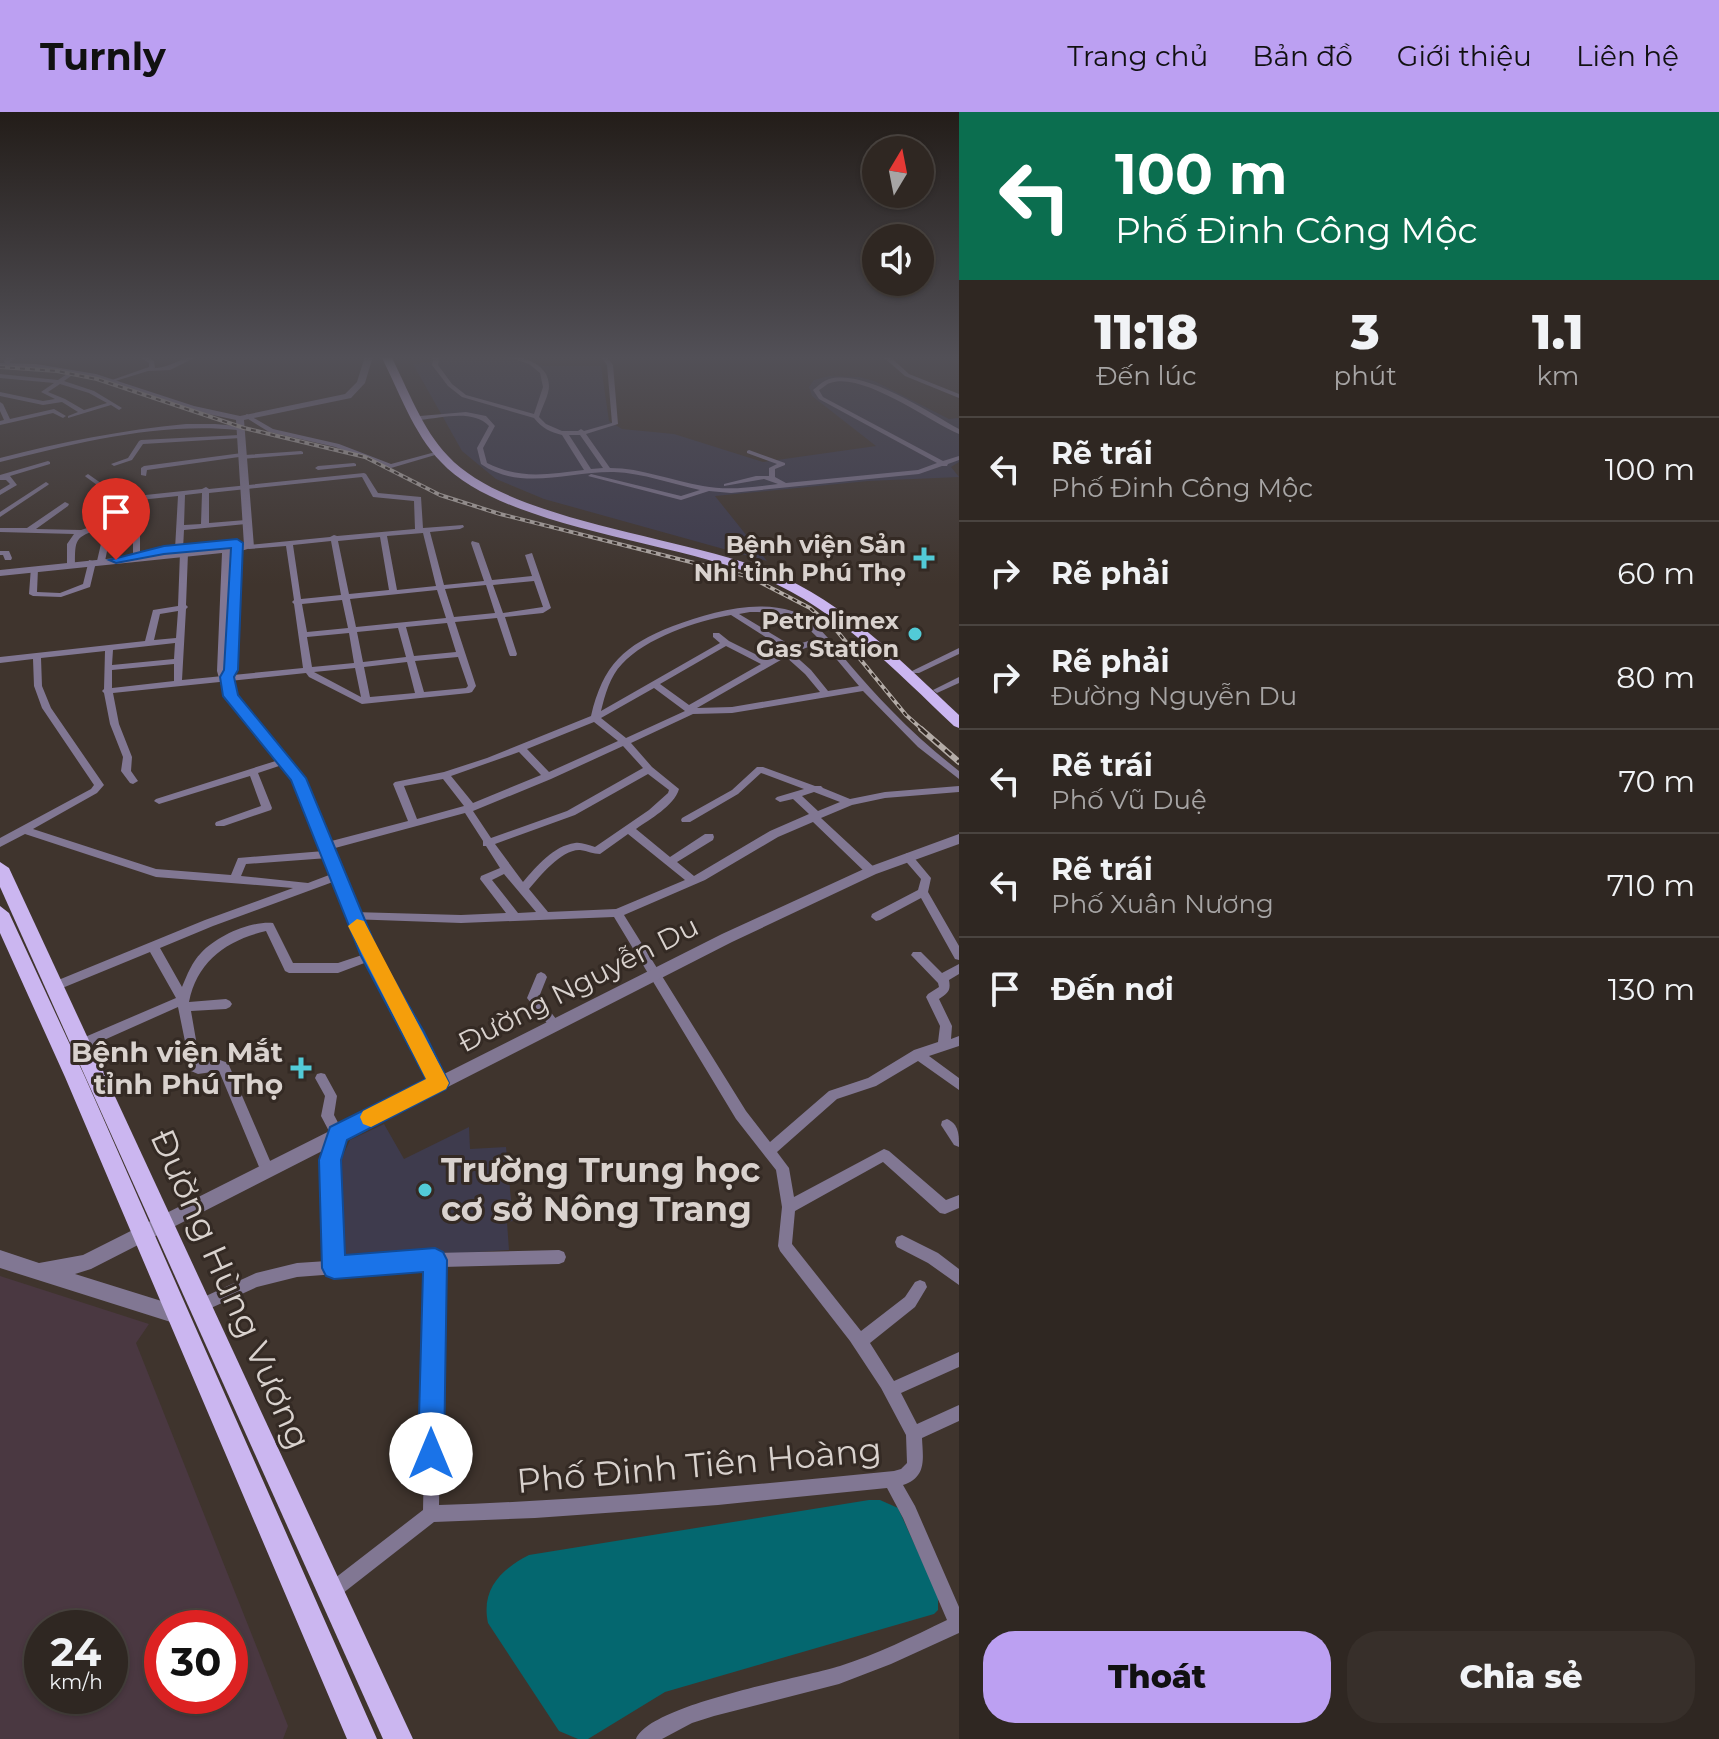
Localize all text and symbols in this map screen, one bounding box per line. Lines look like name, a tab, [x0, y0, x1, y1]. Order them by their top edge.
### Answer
text: Turnly	[40, 33, 166, 80]
text: Trang chủ	[1067, 39, 1208, 73]
text: Bản đồ	[1252, 39, 1353, 73]
text: Giới thiệu	[1397, 39, 1532, 73]
text: Liên hệ	[1576, 39, 1679, 73]
north arrow	[862, 136, 934, 208]
map controls	[862, 136, 934, 296]
text: 100 m	[1115, 140, 1288, 208]
icon: left	[983, 144, 1087, 248]
text: Phố Đinh Công Mộc	[1115, 208, 1478, 252]
button: sound	[862, 224, 934, 296]
text: 11:18	[1094, 303, 1198, 361]
text: 3	[1351, 303, 1380, 361]
text: 1.1	[1532, 303, 1584, 361]
text: Đến lúc	[1096, 360, 1197, 392]
text: phút	[1334, 360, 1397, 392]
text: km	[1536, 360, 1579, 392]
text: Rẽ trái	[1051, 435, 1153, 472]
icon: left	[983, 447, 1027, 491]
text: 100 m	[1605, 451, 1695, 488]
text: Phố Đinh Công Mộc	[1051, 472, 1313, 504]
pin	[82, 478, 150, 560]
icon: arrive	[94, 490, 138, 534]
place label: Bệnh viện Sản Nhi tỉnh Phú Thọ	[694, 530, 906, 587]
marker: Bệnh viện Sản Nhi tỉnh Phú Thọ	[913, 547, 935, 569]
icon: right	[983, 551, 1027, 595]
text: Rẽ phải	[1051, 555, 1169, 592]
text: 60 m	[1617, 555, 1695, 592]
place label: Petrolimex Gas Station	[756, 606, 900, 663]
marker: Petrolimex Gas Station	[906, 625, 924, 643]
text: Rẽ phải	[1051, 643, 1169, 680]
icon: right	[983, 655, 1027, 699]
text: 80 m	[1616, 659, 1695, 696]
text: Đường Nguyễn Du	[1051, 680, 1297, 712]
text: Rẽ trái	[1051, 747, 1153, 784]
icon: left	[983, 759, 1027, 803]
text: 70 m	[1618, 763, 1695, 800]
text: Phố Vũ Duệ	[1051, 784, 1207, 816]
text: Rẽ trái	[1051, 851, 1153, 888]
icon: left	[983, 863, 1027, 907]
text: 710 m	[1607, 867, 1695, 904]
text: Phố Xuân Nương	[1051, 888, 1274, 920]
street label: Đường Nguyễn Du	[452, 909, 704, 1059]
icon: arrive	[983, 967, 1027, 1011]
text: Đến nơi	[1051, 971, 1174, 1008]
text: 130 m	[1608, 971, 1695, 1008]
place label: Bệnh viện Mắt tỉnh Phú Thọ	[71, 1035, 283, 1101]
marker: Bệnh viện Mắt tỉnh Phú Thọ	[290, 1057, 312, 1079]
street label: Đường Hùng Vương	[142, 1123, 320, 1455]
place label: Trường Trung học cơ sở Nông Trang	[441, 1149, 760, 1230]
marker: Trường Trung học cơ sở Nông Trang	[416, 1181, 434, 1199]
position arrow	[389, 1412, 473, 1496]
street label: Phố Đinh Tiên Hoàng	[515, 1428, 883, 1502]
speed limit sign: 30	[144, 1610, 248, 1714]
text: 24	[51, 1627, 101, 1676]
button: Thoát	[983, 1631, 1331, 1723]
button: Chia sẻ	[1347, 1631, 1695, 1723]
text: km/h	[49, 1670, 103, 1694]

